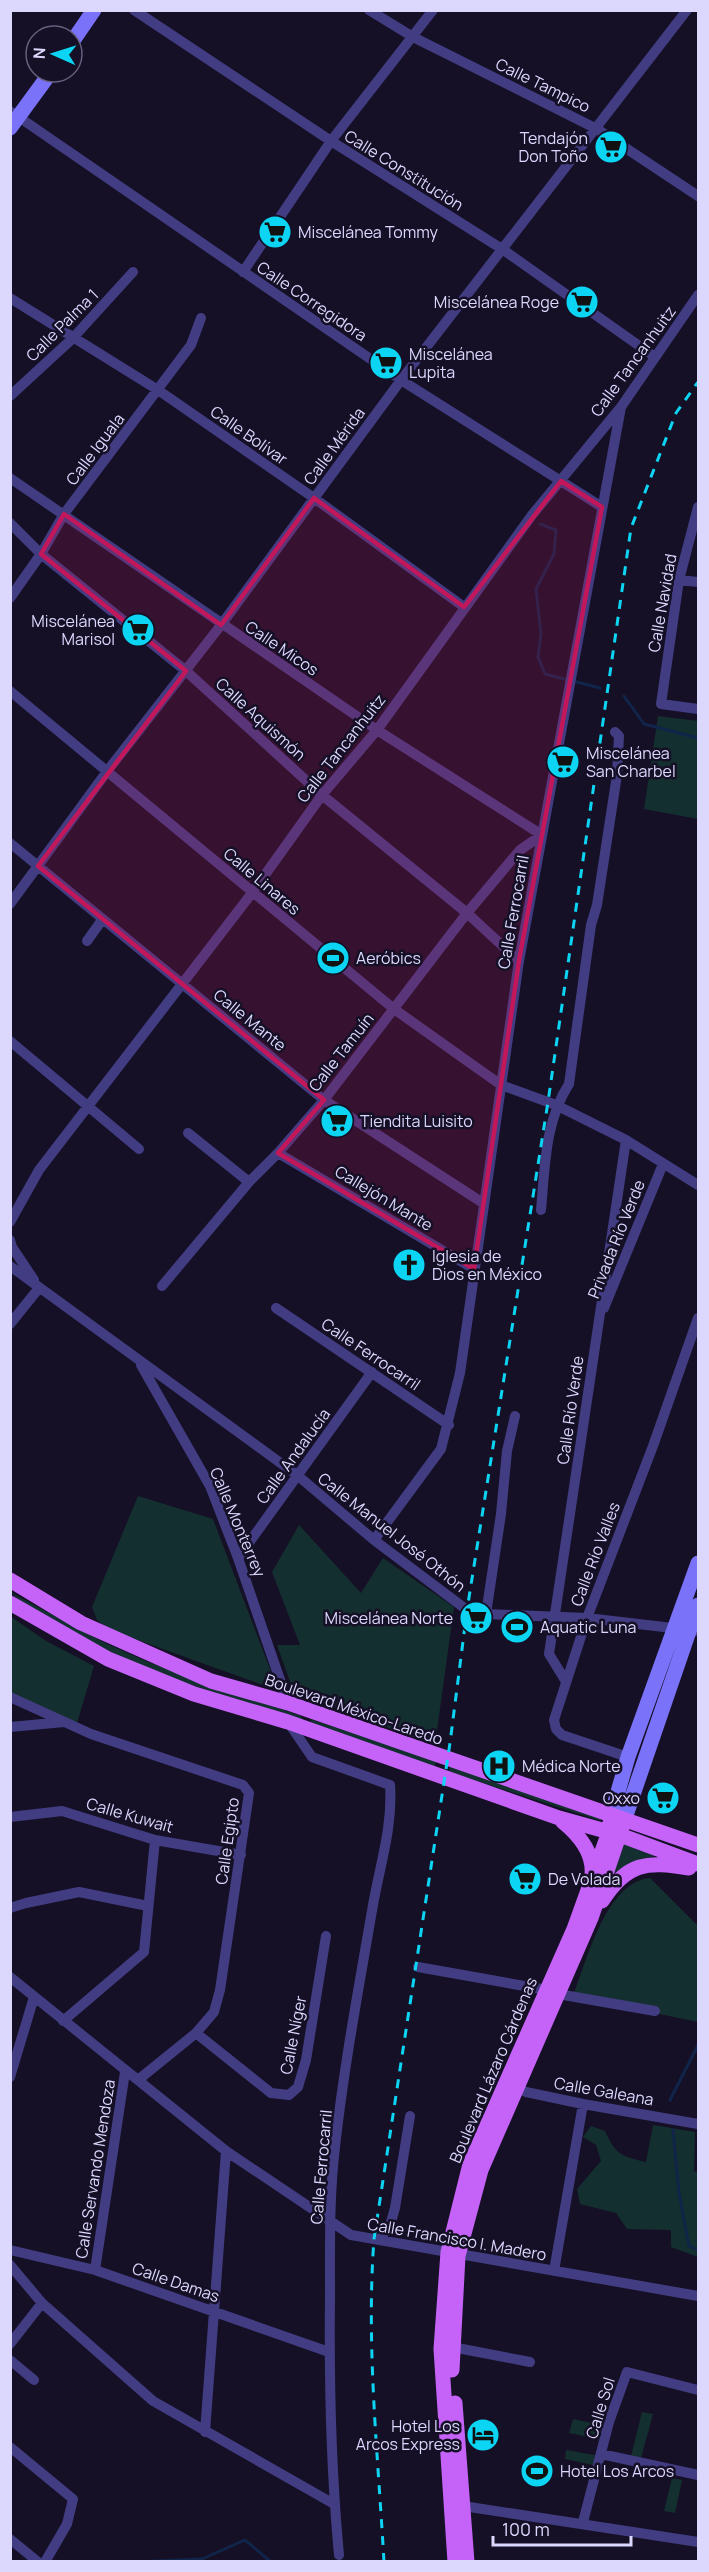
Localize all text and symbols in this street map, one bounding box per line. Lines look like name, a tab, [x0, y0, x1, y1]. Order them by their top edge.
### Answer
north arrow	[24, 24, 84, 84]
text: N	[28, 47, 50, 60]
street label: Calle Tampico	[492, 53, 594, 117]
street label: Calle Constitución	[340, 124, 468, 216]
place label: Tendajón Don Toño	[518, 127, 588, 167]
supermarket icon: Tendajón Don Toño	[593, 129, 629, 165]
supermarket icon: Miscelánea Tommy	[257, 214, 293, 250]
place label: Miscelánea Tommy	[298, 221, 438, 243]
street label: Calle Corregidora	[253, 256, 371, 346]
street label: Calle Palma 1	[21, 284, 103, 366]
supermarket icon: Miscelánea Roge	[564, 284, 600, 320]
place label: Miscelánea Roge	[434, 291, 559, 313]
street label: Calle Tancanhuitz	[585, 301, 681, 421]
place label: Miscelánea Lupita	[409, 343, 493, 383]
supermarket icon: Miscelánea Lupita	[368, 345, 404, 381]
street label: Calle Bolívar	[206, 400, 292, 470]
street label: Calle Mérida	[298, 403, 370, 489]
street label: Calle Iguala	[61, 409, 129, 489]
street label: Calle Navidad	[643, 552, 681, 654]
place label: Miscelánea Marisol	[31, 610, 115, 650]
supermarket icon: Miscelánea Marisol	[120, 612, 156, 648]
street label: Calle Micos	[241, 615, 323, 681]
street label: Calle Aquismón	[211, 673, 311, 765]
street label: Calle Tancanhuitz	[292, 689, 390, 807]
place label: Miscelánea San Charbel	[586, 742, 676, 782]
supermarket icon: Miscelánea San Charbel	[545, 744, 581, 780]
street label: Calle Linares	[219, 842, 305, 920]
street label: Calle Ferrocarril	[492, 853, 534, 971]
sports icon: Aeróbics	[315, 940, 351, 976]
place label: Aeróbics	[356, 947, 421, 969]
street label: Calle Mante	[209, 984, 291, 1056]
street label: Calle Tamuín	[303, 1008, 379, 1096]
supermarket icon: Tiendita Luisito	[319, 1103, 355, 1139]
place label: Tiendita Luisito	[360, 1110, 473, 1132]
street label: Callejón Mante	[331, 1160, 437, 1236]
street label: Privada Río Verde	[582, 1176, 650, 1302]
place label: Iglesia de Dios en México	[432, 1245, 542, 1285]
church icon: Iglesia de Dios en México	[391, 1247, 427, 1283]
street label: Calle Ferrocarril	[317, 1313, 425, 1395]
street label: Calle Río Verde	[551, 1354, 589, 1466]
street label: Calle Andalucía	[251, 1404, 335, 1508]
street label: Calle Monterrey	[205, 1464, 271, 1581]
street label: Calle Manuel José Othón	[313, 1467, 471, 1597]
street label: Calle Río Valles	[565, 1499, 625, 1609]
supermarket icon: Miscelánea Norte	[458, 1600, 494, 1636]
place label: Miscelánea Norte	[324, 1607, 453, 1629]
sports icon: Aquatic Luna	[499, 1609, 535, 1645]
place label: Aquatic Luna	[540, 1616, 636, 1638]
street label: Boulevard México-Laredo	[262, 1668, 446, 1750]
hospital icon: Médica Norte	[481, 1748, 517, 1784]
place label: Médica Norte	[522, 1755, 621, 1777]
supermarket icon: Oxxo	[645, 1780, 681, 1816]
place label: Oxxo	[603, 1787, 640, 1809]
street label: Calle Kuwait	[84, 1792, 176, 1838]
street label: Calle Egipto	[210, 1796, 244, 1886]
supermarket icon: De Volada	[507, 1861, 543, 1897]
place label: De Volada	[548, 1868, 620, 1890]
street label: Boulevard Lázaro Cárdenas	[444, 1974, 542, 2166]
street label: Calle Níger	[275, 1994, 311, 2076]
street label: Calle Galeana	[552, 2071, 656, 2111]
street label: Calle Servando Mendoza	[70, 2078, 120, 2260]
street label: Calle Ferrocarril	[305, 2109, 337, 2225]
street label: Calle Francisco I. Madero	[366, 2212, 548, 2266]
street label: Calle Damas	[129, 2257, 223, 2307]
street label: Calle Sol	[580, 2374, 620, 2442]
place label: Hotel Los Arcos Express	[356, 2415, 460, 2455]
hotel icon: Hotel Los Arcos Express	[465, 2417, 501, 2453]
sports icon: Hotel Los Arcos	[519, 2453, 555, 2489]
place label: Hotel Los Arcos	[560, 2460, 674, 2482]
scale bar	[493, 2509, 631, 2547]
text: 100 m	[502, 2517, 550, 2541]

